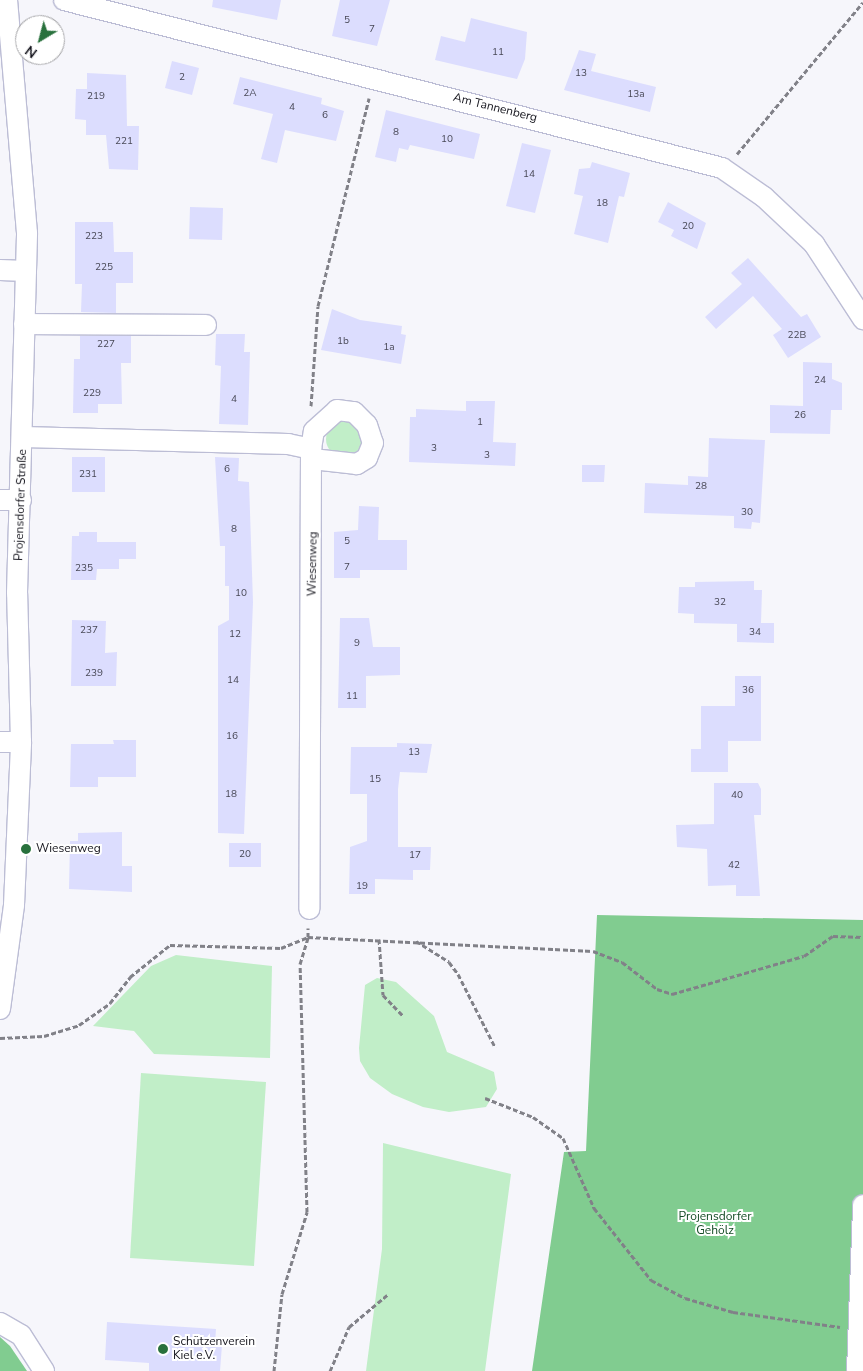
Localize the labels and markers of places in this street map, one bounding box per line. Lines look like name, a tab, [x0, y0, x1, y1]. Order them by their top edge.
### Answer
place label: Wiesenweg	[36, 842, 101, 856]
marker: Wiesenweg	[20, 843, 32, 855]
place label: Schützenverein Kiel e.V.	[173, 1335, 255, 1363]
marker: Schützenverein Kiel e.V.	[157, 1343, 169, 1355]

